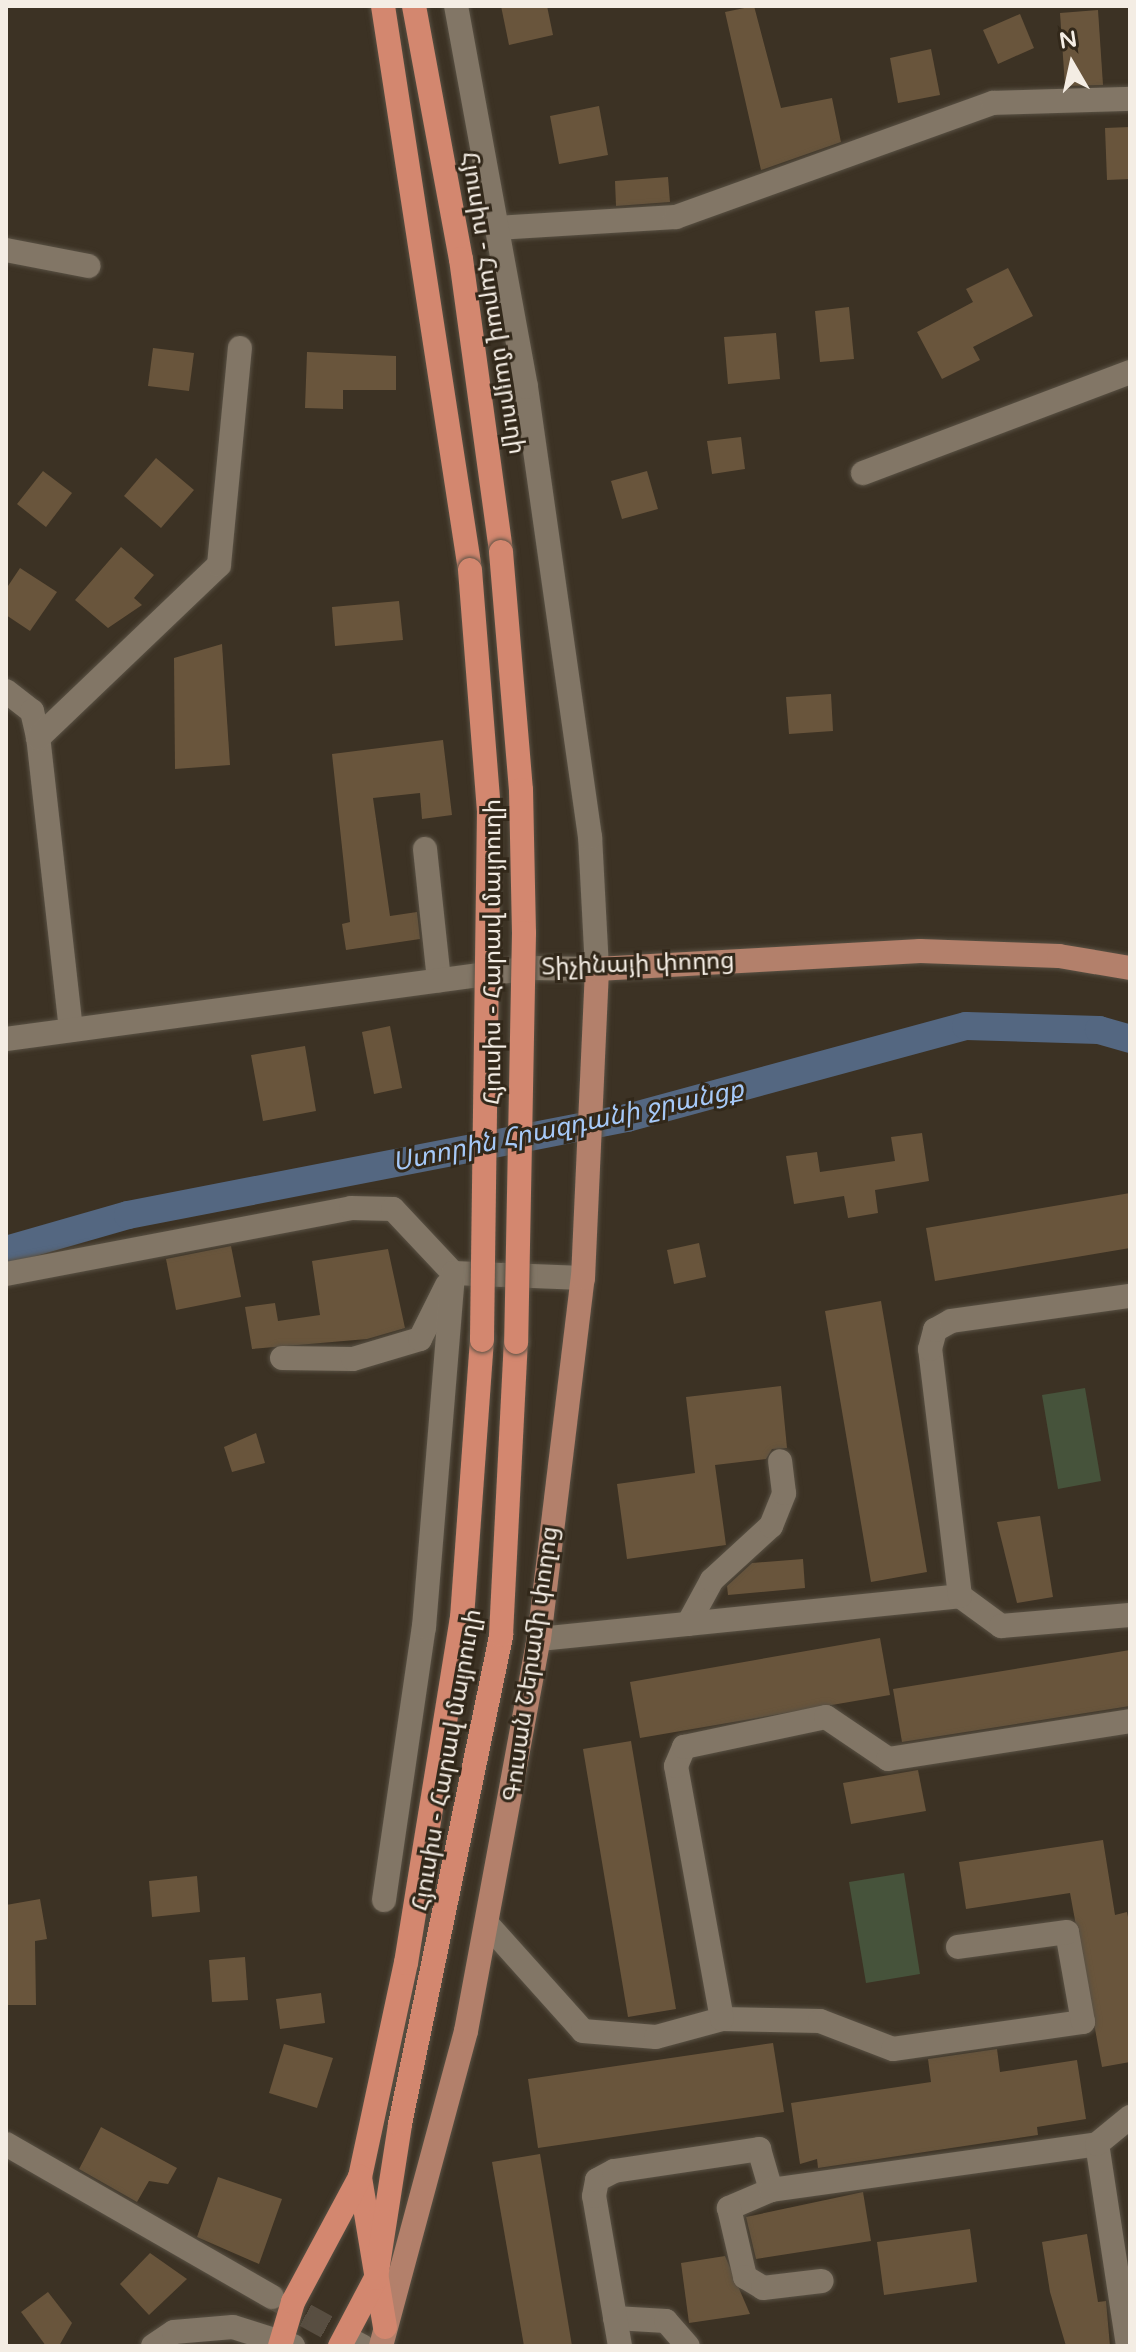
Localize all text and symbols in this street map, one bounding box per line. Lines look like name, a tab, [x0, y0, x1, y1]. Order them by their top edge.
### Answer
north arrow	[1032, 24, 1112, 104]
text: N	[1057, 26, 1079, 55]
street label: Հյուսիս - Հարավ մայրուղի	[455, 150, 531, 456]
street label: Հյուսիս - Հարավ մայրուղի	[479, 799, 507, 1105]
street label: Տիչինայի փողոց	[541, 946, 735, 982]
water label: Ստորին Հրազդանի ջրանցք	[390, 1073, 746, 1179]
street label: Գուսան Շերամի փողոց	[497, 1524, 565, 1804]
street label: Հյուսիս - Հարավ մայրուղի	[406, 1607, 488, 1913]

